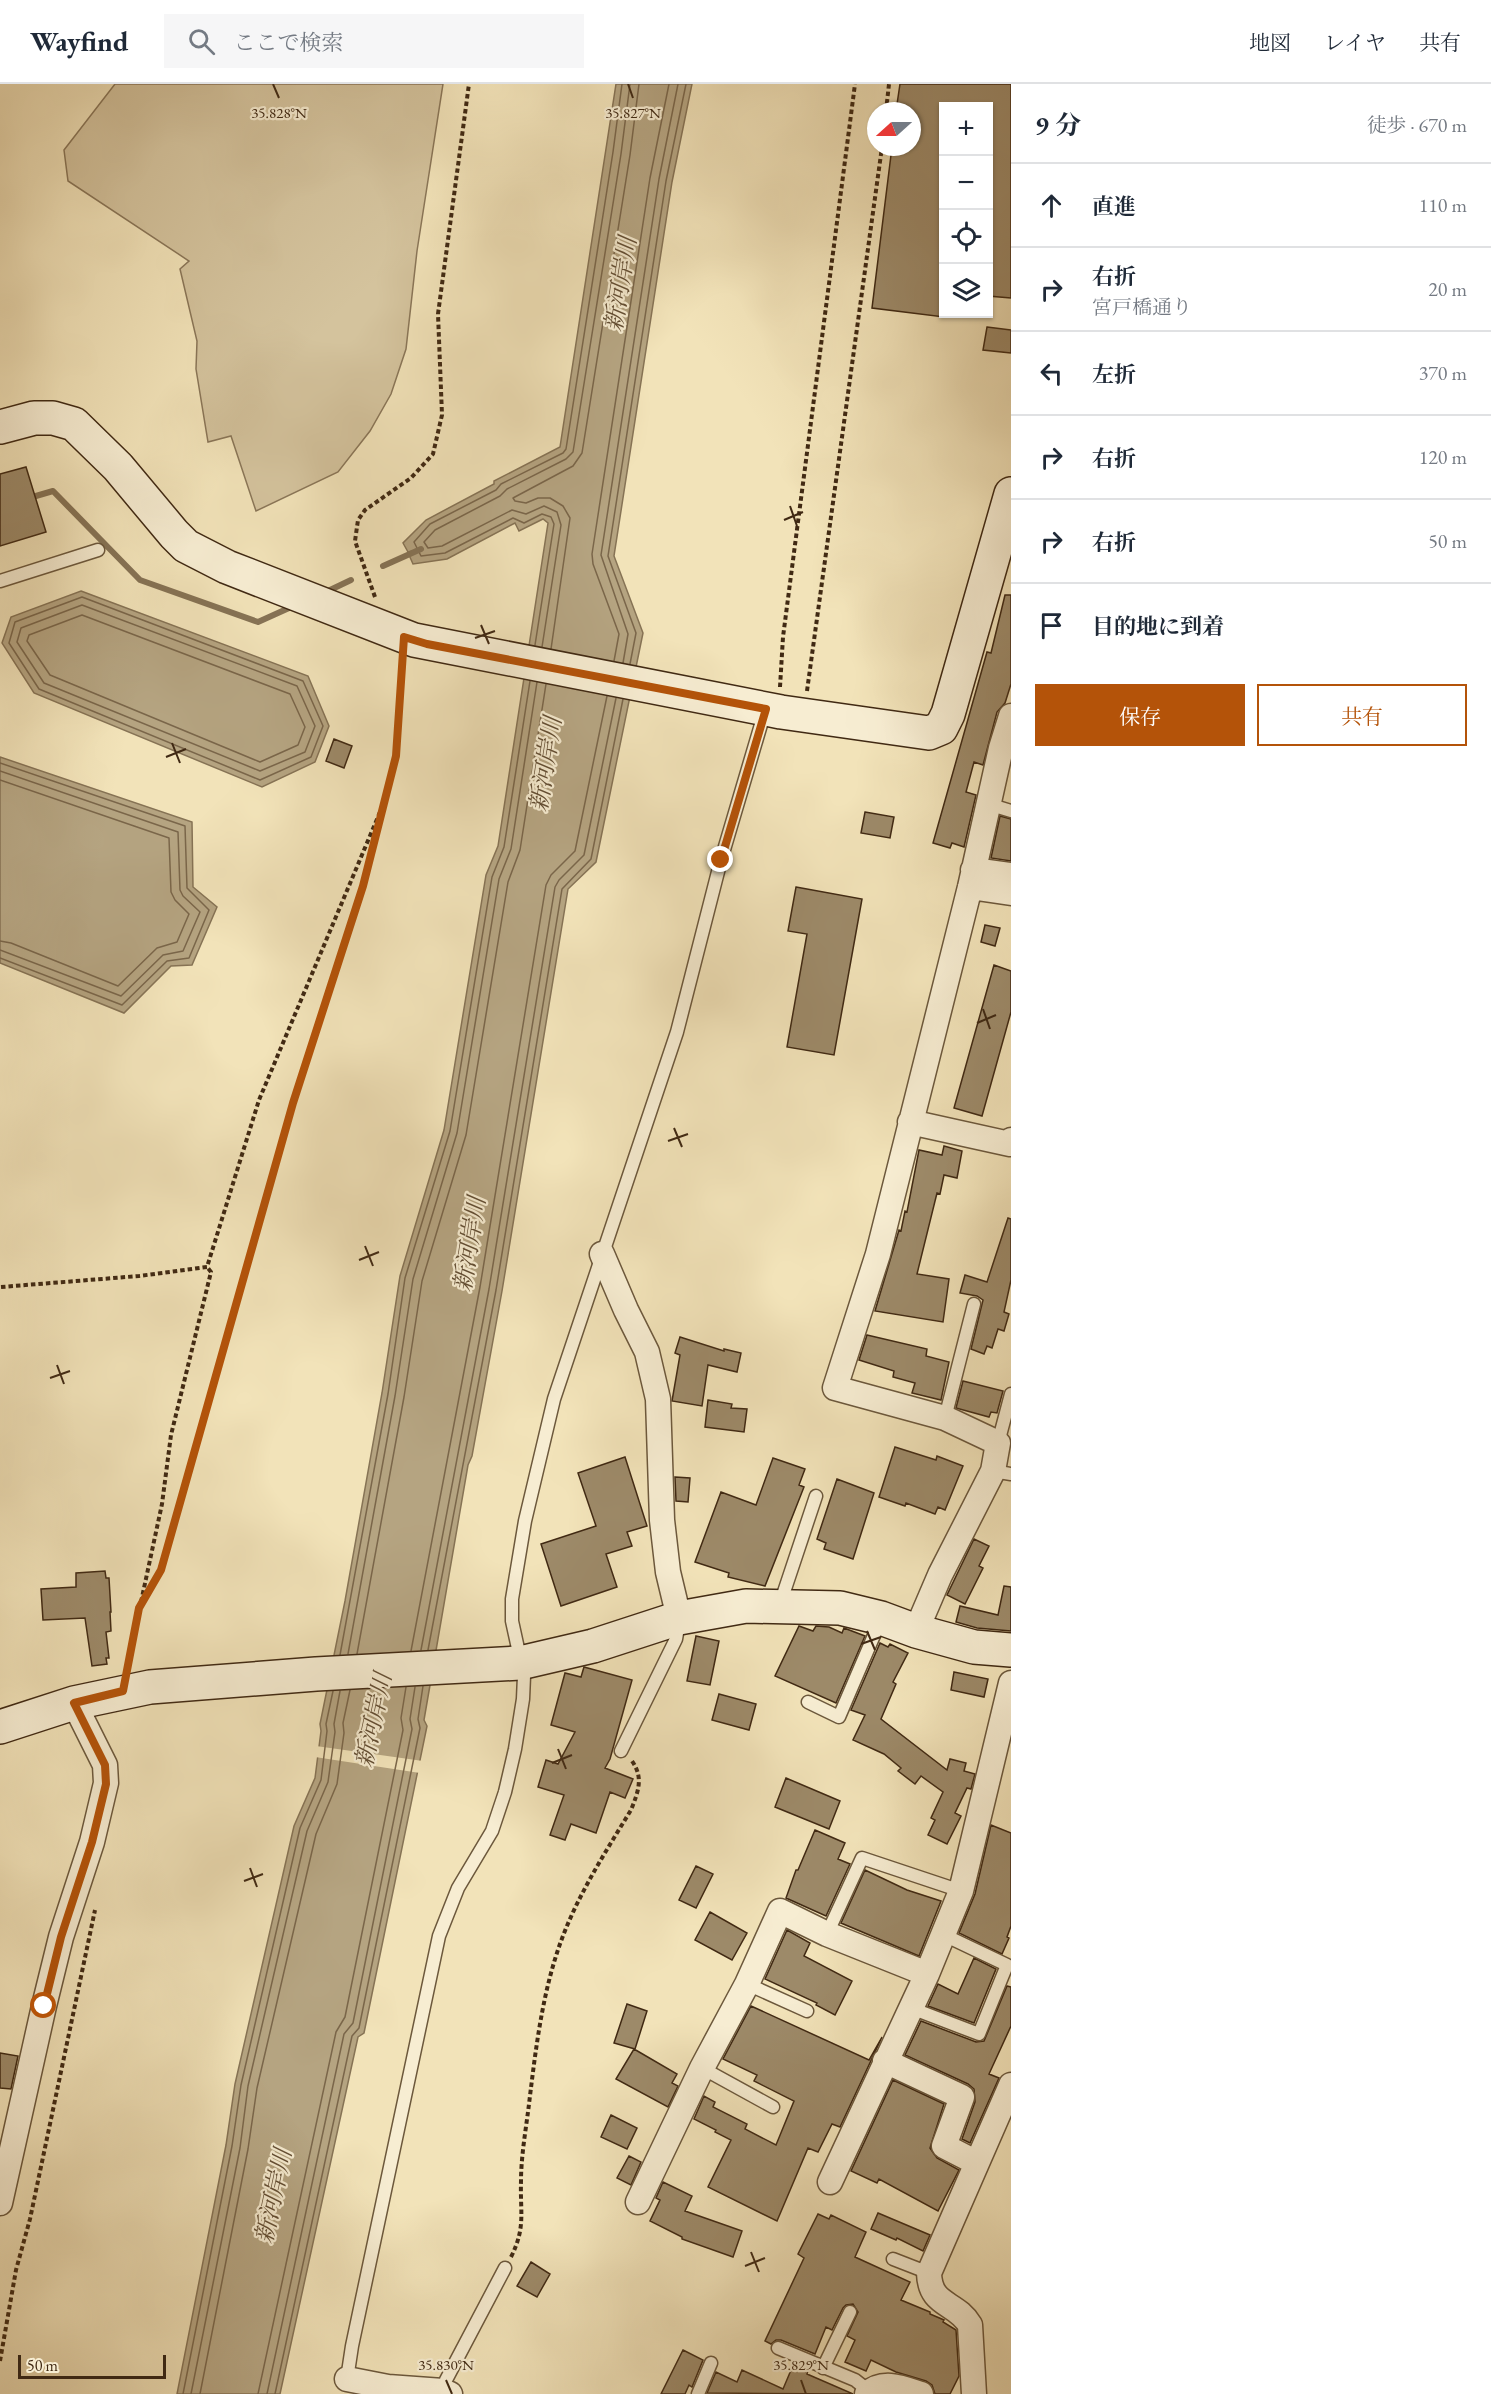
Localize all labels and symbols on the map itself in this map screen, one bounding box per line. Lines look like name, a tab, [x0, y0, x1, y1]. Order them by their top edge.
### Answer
north arrow	[867, 102, 921, 156]
text: 35.828°N	[251, 103, 307, 122]
text: 35.827°N	[605, 103, 661, 122]
water label: 新河岸川	[597, 231, 643, 334]
water label: 新河岸川	[522, 711, 568, 814]
route end	[707, 846, 733, 872]
water label: 新河岸川	[446, 1191, 492, 1294]
water label: 新河岸川	[348, 1667, 399, 1770]
route start	[30, 1992, 56, 2018]
water label: 新河岸川	[248, 2143, 299, 2246]
scale bar	[18, 2352, 166, 2380]
text: 35.830°N	[418, 2355, 474, 2374]
text: 35.829°N	[773, 2355, 829, 2374]

